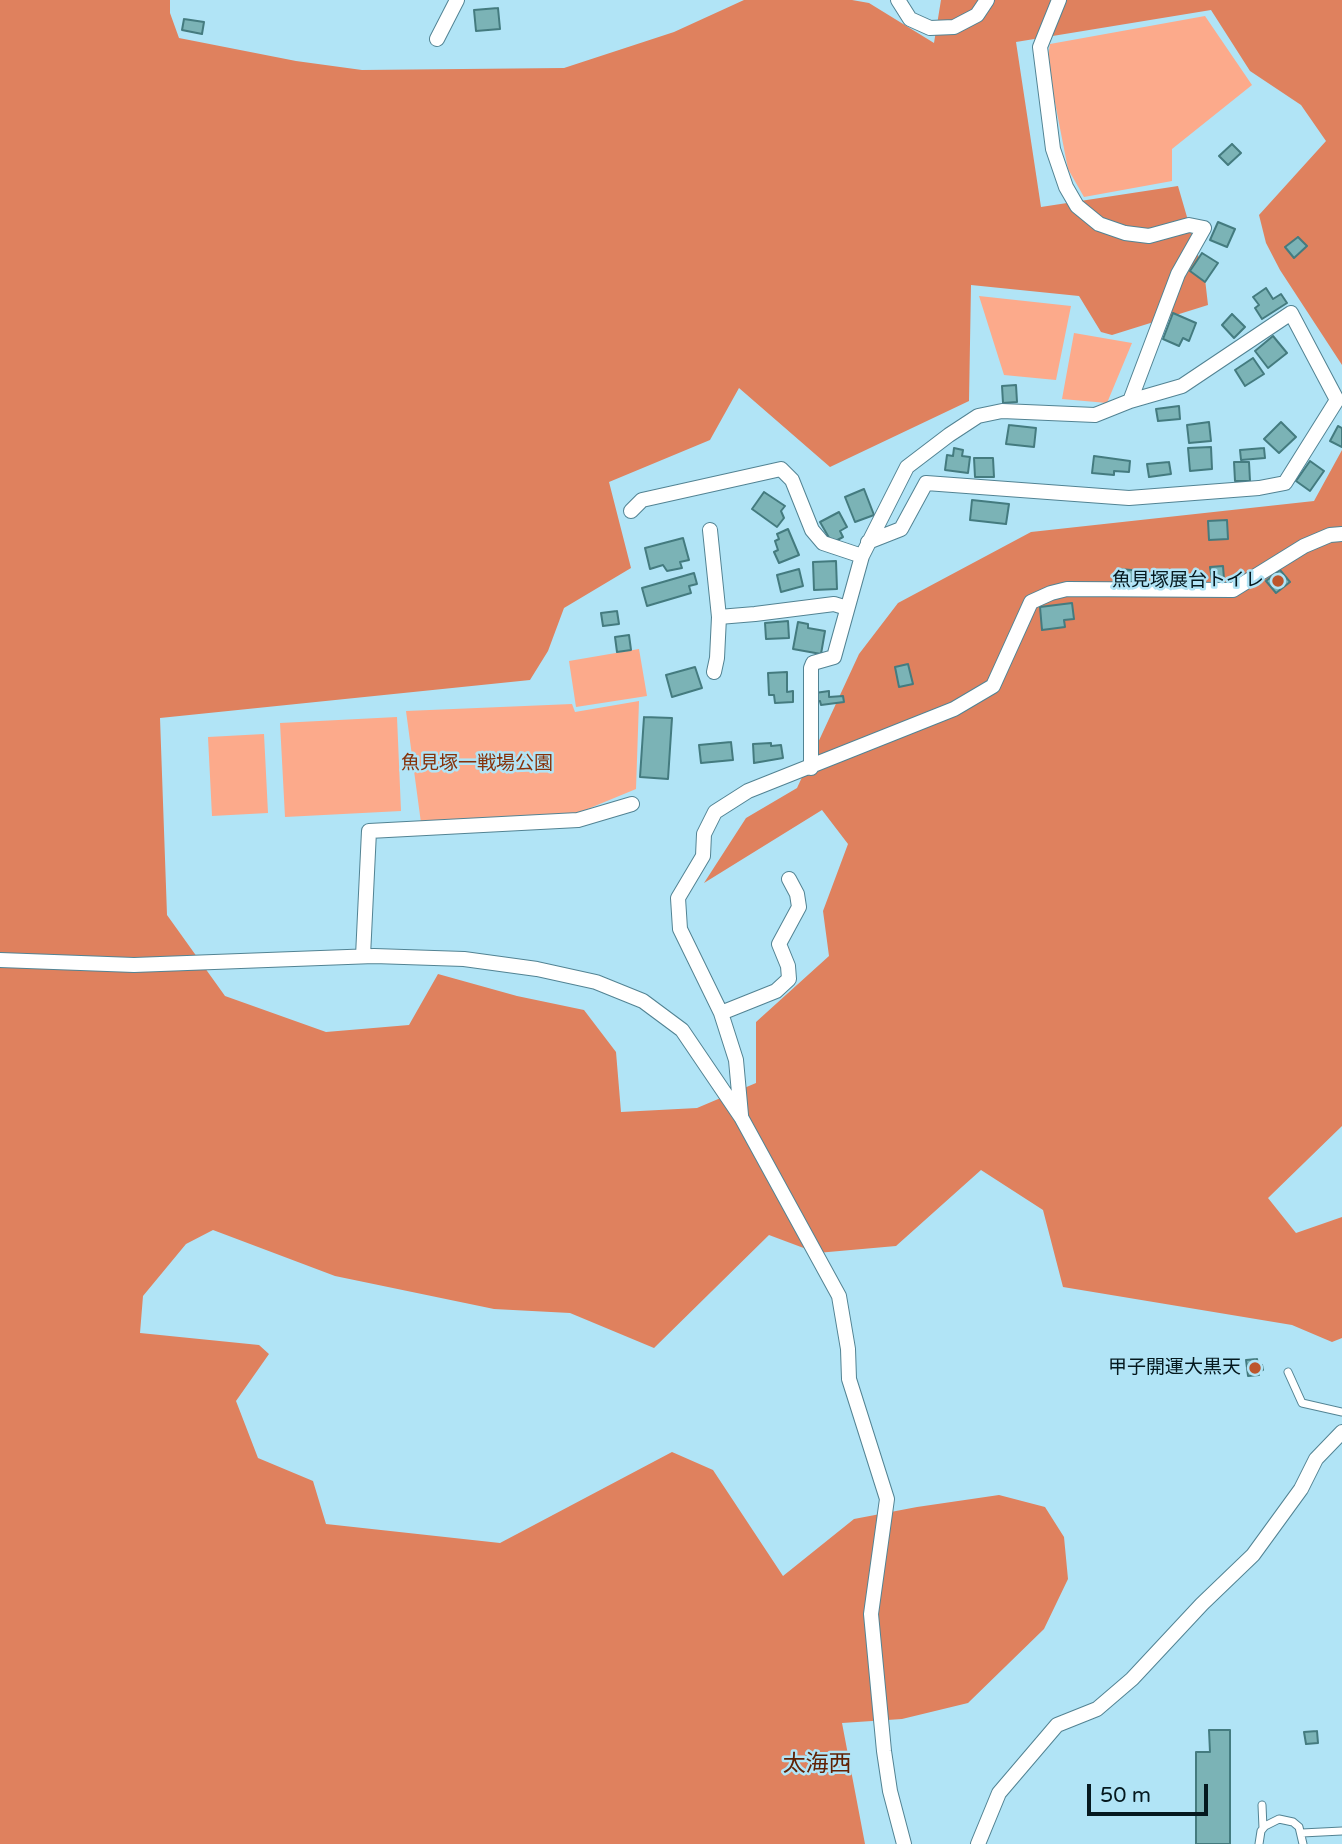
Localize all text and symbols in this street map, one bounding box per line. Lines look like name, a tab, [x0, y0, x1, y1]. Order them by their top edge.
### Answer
place label: 魚見塚展台トイレ	[1112, 570, 1264, 592]
marker: 魚見塚展台トイレ	[1270, 573, 1286, 589]
park label: 魚見塚一戦場公園	[401, 753, 553, 775]
place label: 甲子開運大黒天	[1108, 1357, 1241, 1379]
marker: 甲子開運大黒天	[1247, 1360, 1263, 1376]
district label: 太海西	[783, 1751, 851, 1779]
scale bar	[1090, 1770, 1211, 1814]
text: 50 m	[1100, 1783, 1151, 1808]

